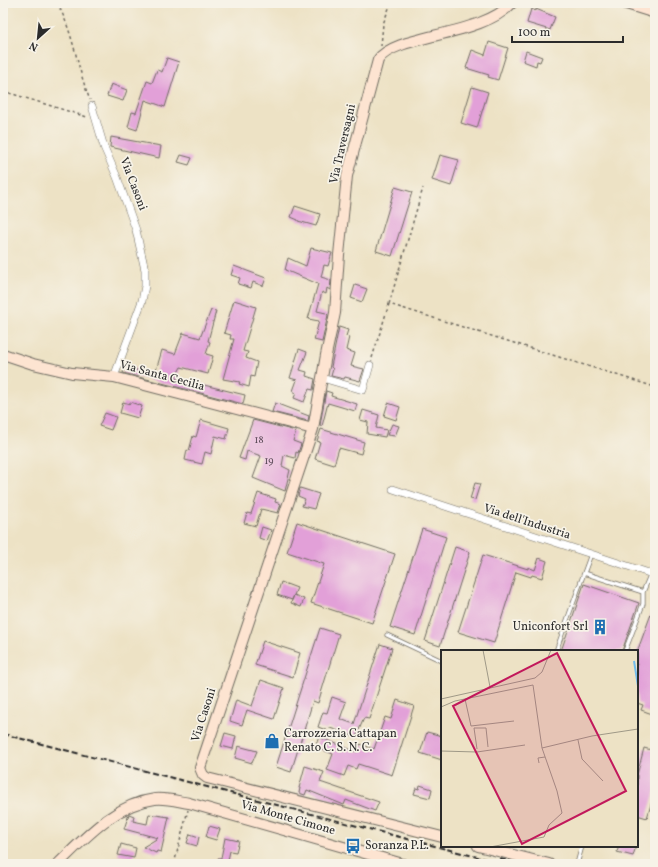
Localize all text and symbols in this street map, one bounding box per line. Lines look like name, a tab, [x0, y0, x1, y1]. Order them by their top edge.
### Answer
north arrow	[18, 18, 58, 58]
scale bar	[512, 18, 623, 44]
text: 100 m	[518, 25, 551, 41]
text: N	[27, 37, 41, 54]
street label: Via Traversagni	[326, 102, 360, 185]
street label: Via Casoni	[116, 155, 151, 213]
street label: Via Santa Cecilia	[118, 357, 206, 395]
house number: 18	[255, 433, 263, 447]
house number: 19	[264, 454, 274, 468]
street label: Via dell'Industria	[482, 500, 572, 544]
building icon: Uniconfort Srl	[591, 618, 609, 636]
place label: Uniconfort Srl	[513, 619, 588, 635]
inset map	[441, 650, 638, 847]
street label: Via Casoni	[188, 686, 220, 744]
place label: Carrozzeria Cattapan Renato C. S. N. C.	[284, 726, 397, 756]
shop icon: Carrozzeria Cattapan Renato C. S. N. C.	[263, 732, 281, 750]
street label: Via Monte Cimone	[239, 797, 337, 839]
bus stop icon: Soranza P.L.	[344, 837, 362, 855]
place label: Soranza P.L.	[365, 838, 429, 854]

